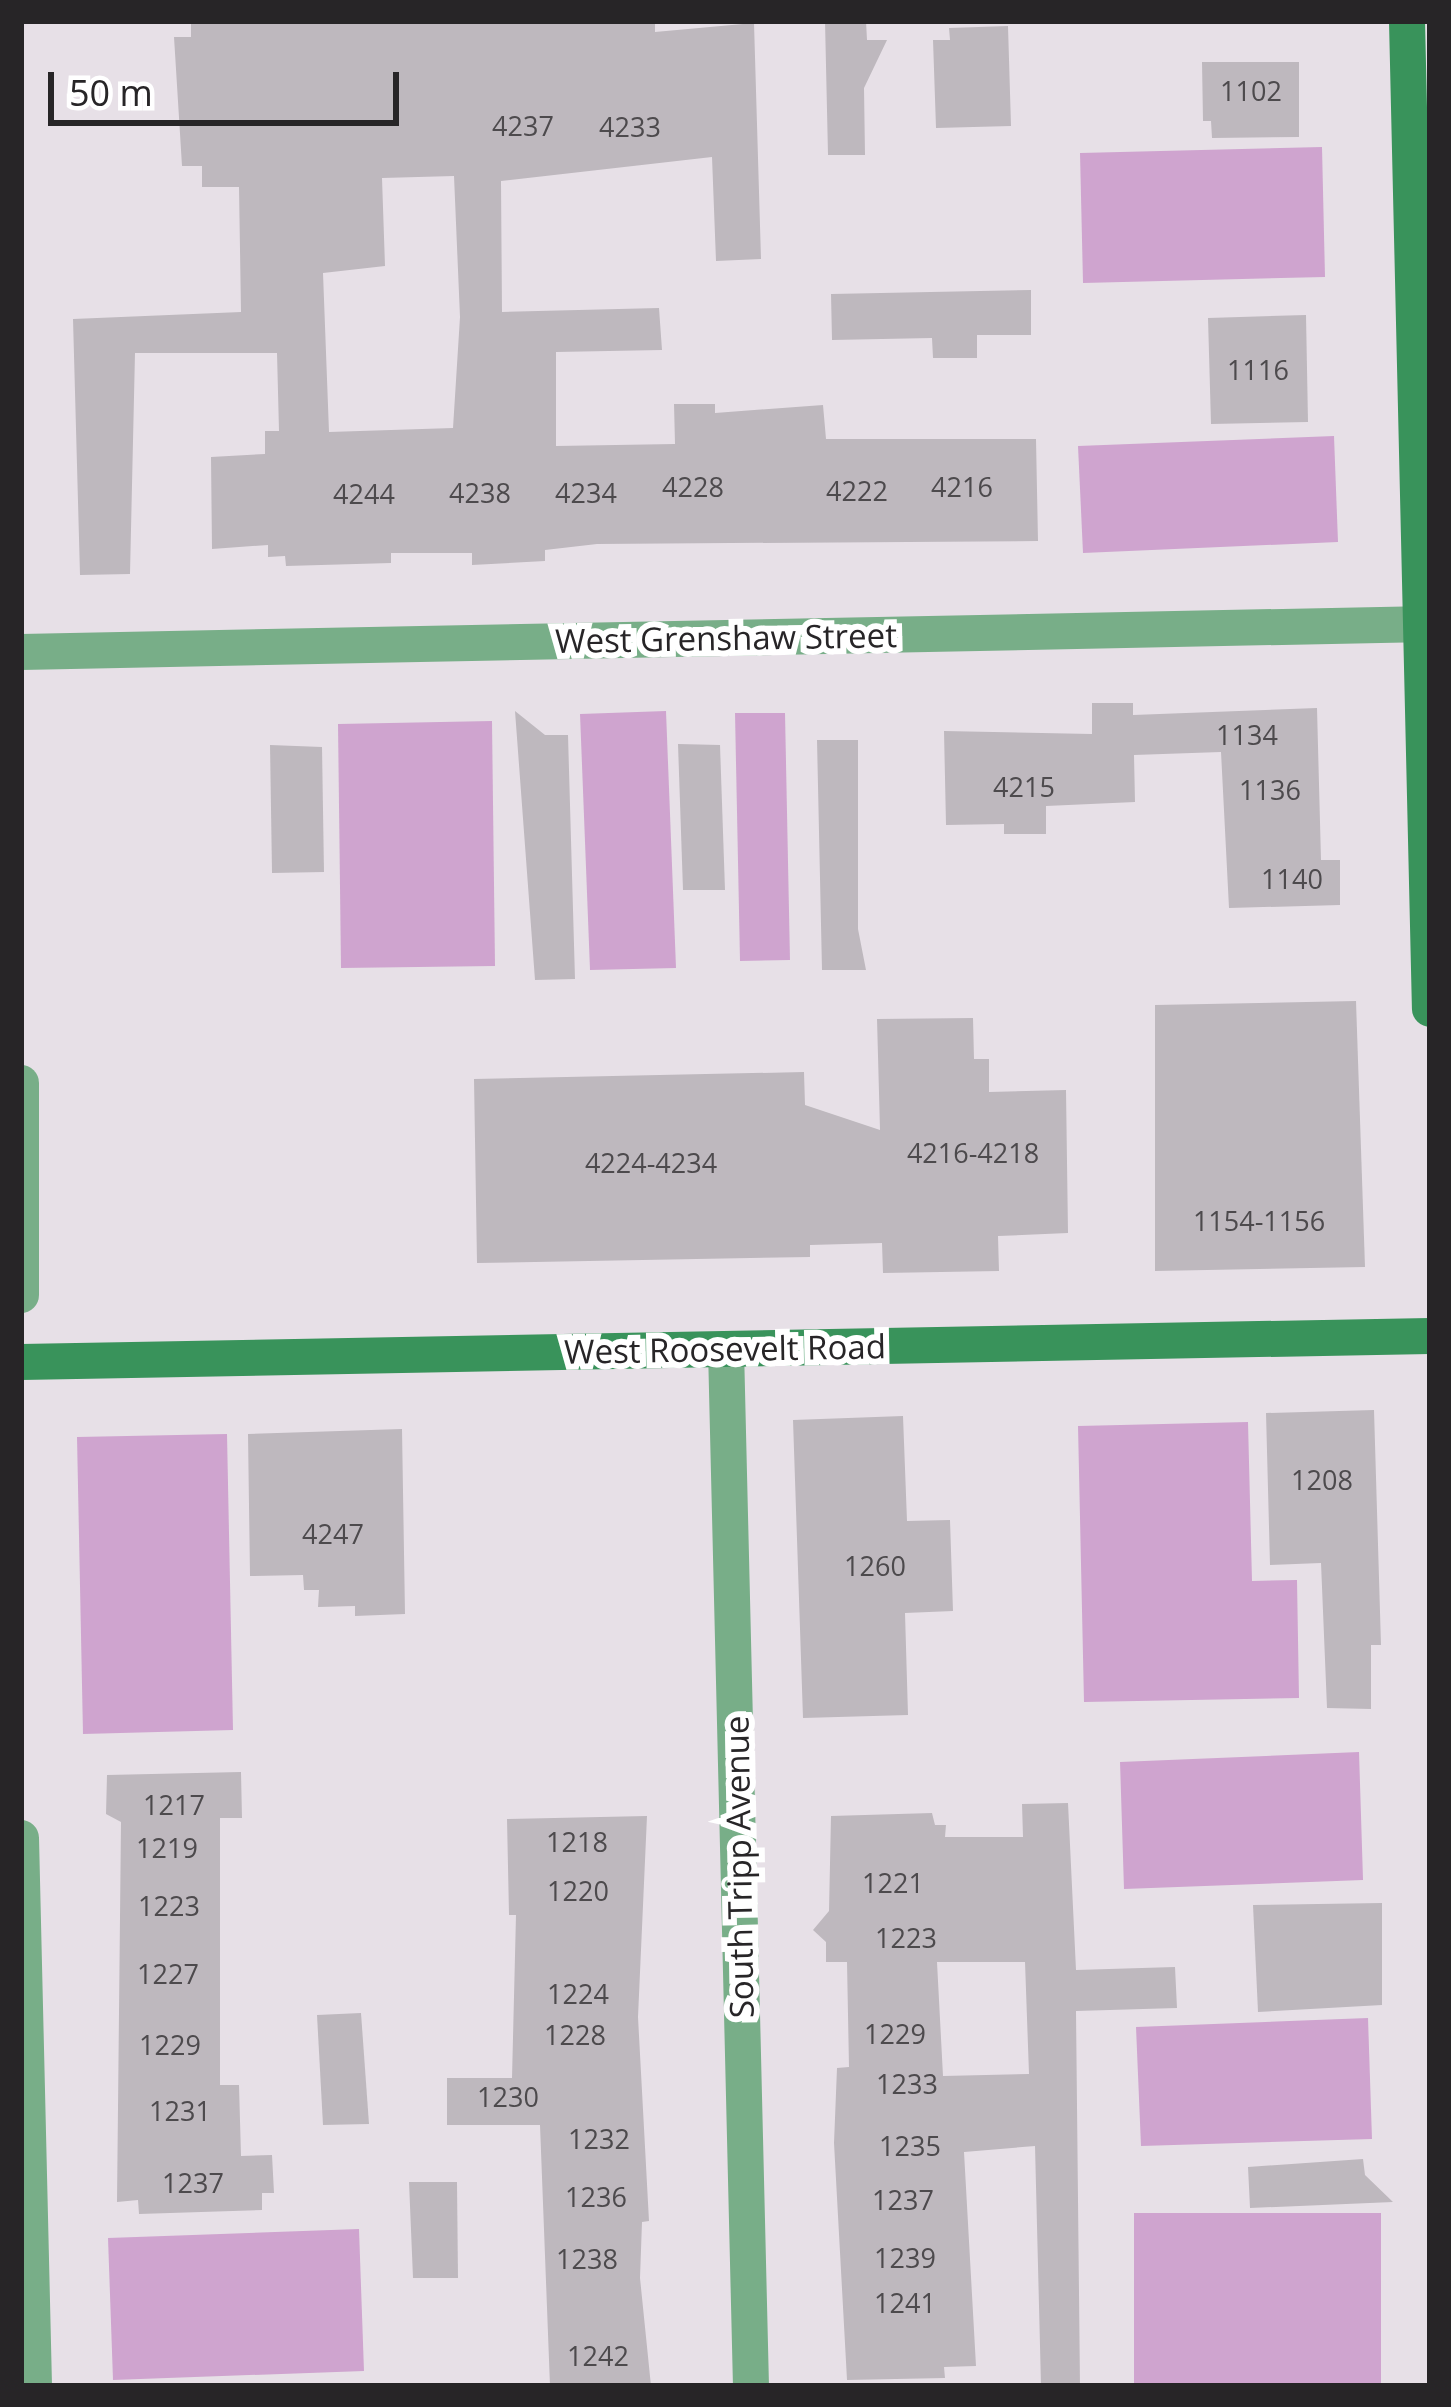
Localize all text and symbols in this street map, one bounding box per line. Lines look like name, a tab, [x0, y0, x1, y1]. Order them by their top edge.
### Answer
scale bar	[54, 48, 405, 122]
text: 50 m	[69, 68, 153, 117]
house number: 1102	[1220, 75, 1282, 107]
house number: 4237	[492, 110, 554, 142]
house number: 4233	[599, 111, 661, 143]
house number: 1116	[1227, 354, 1289, 386]
house number: 4228	[662, 471, 724, 503]
house number: 4216	[931, 471, 993, 503]
house number: 4222	[826, 475, 888, 507]
house number: 4238	[449, 477, 511, 509]
house number: 4234	[555, 477, 617, 509]
house number: 4244	[333, 478, 395, 510]
street label: West Grenshaw Street	[555, 615, 897, 661]
house number: 1134	[1216, 719, 1278, 751]
house number: 4215	[993, 771, 1055, 803]
house number: 1136	[1239, 774, 1301, 806]
house number: 1140	[1261, 863, 1323, 895]
house number: 4216-4218	[907, 1137, 1039, 1169]
house number: 4224-4234	[585, 1147, 717, 1179]
house number: 1154-1156	[1193, 1205, 1325, 1237]
street label: West Roosevelt Road	[564, 1326, 886, 1372]
house number: 1208	[1291, 1464, 1353, 1496]
house number: 4247	[302, 1518, 364, 1550]
house number: 1260	[844, 1550, 906, 1582]
street label: South Tripp Avenue	[717, 1715, 761, 2019]
house number: 1217	[143, 1789, 205, 1821]
house number: 1218	[546, 1826, 608, 1858]
house number: 1219	[136, 1832, 198, 1864]
house number: 1221	[862, 1867, 924, 1899]
house number: 1220	[547, 1875, 609, 1907]
house number: 1223	[138, 1890, 200, 1922]
house number: 1223	[875, 1922, 937, 1954]
house number: 1227	[137, 1958, 199, 1990]
house number: 1224	[547, 1978, 609, 2010]
house number: 1229	[864, 2018, 926, 2050]
house number: 1228	[544, 2019, 606, 2051]
house number: 1229	[139, 2029, 201, 2061]
house number: 1233	[876, 2068, 938, 2100]
house number: 1230	[477, 2081, 539, 2113]
house number: 1231	[149, 2095, 211, 2127]
house number: 1232	[568, 2123, 630, 2155]
house number: 1235	[879, 2130, 941, 2162]
house number: 1237	[162, 2167, 224, 2199]
house number: 1236	[565, 2181, 627, 2213]
house number: 1237	[872, 2184, 934, 2216]
house number: 1239	[874, 2242, 936, 2274]
house number: 1238	[556, 2243, 618, 2275]
house number: 1241	[874, 2287, 936, 2319]
house number: 1242	[567, 2340, 629, 2372]

